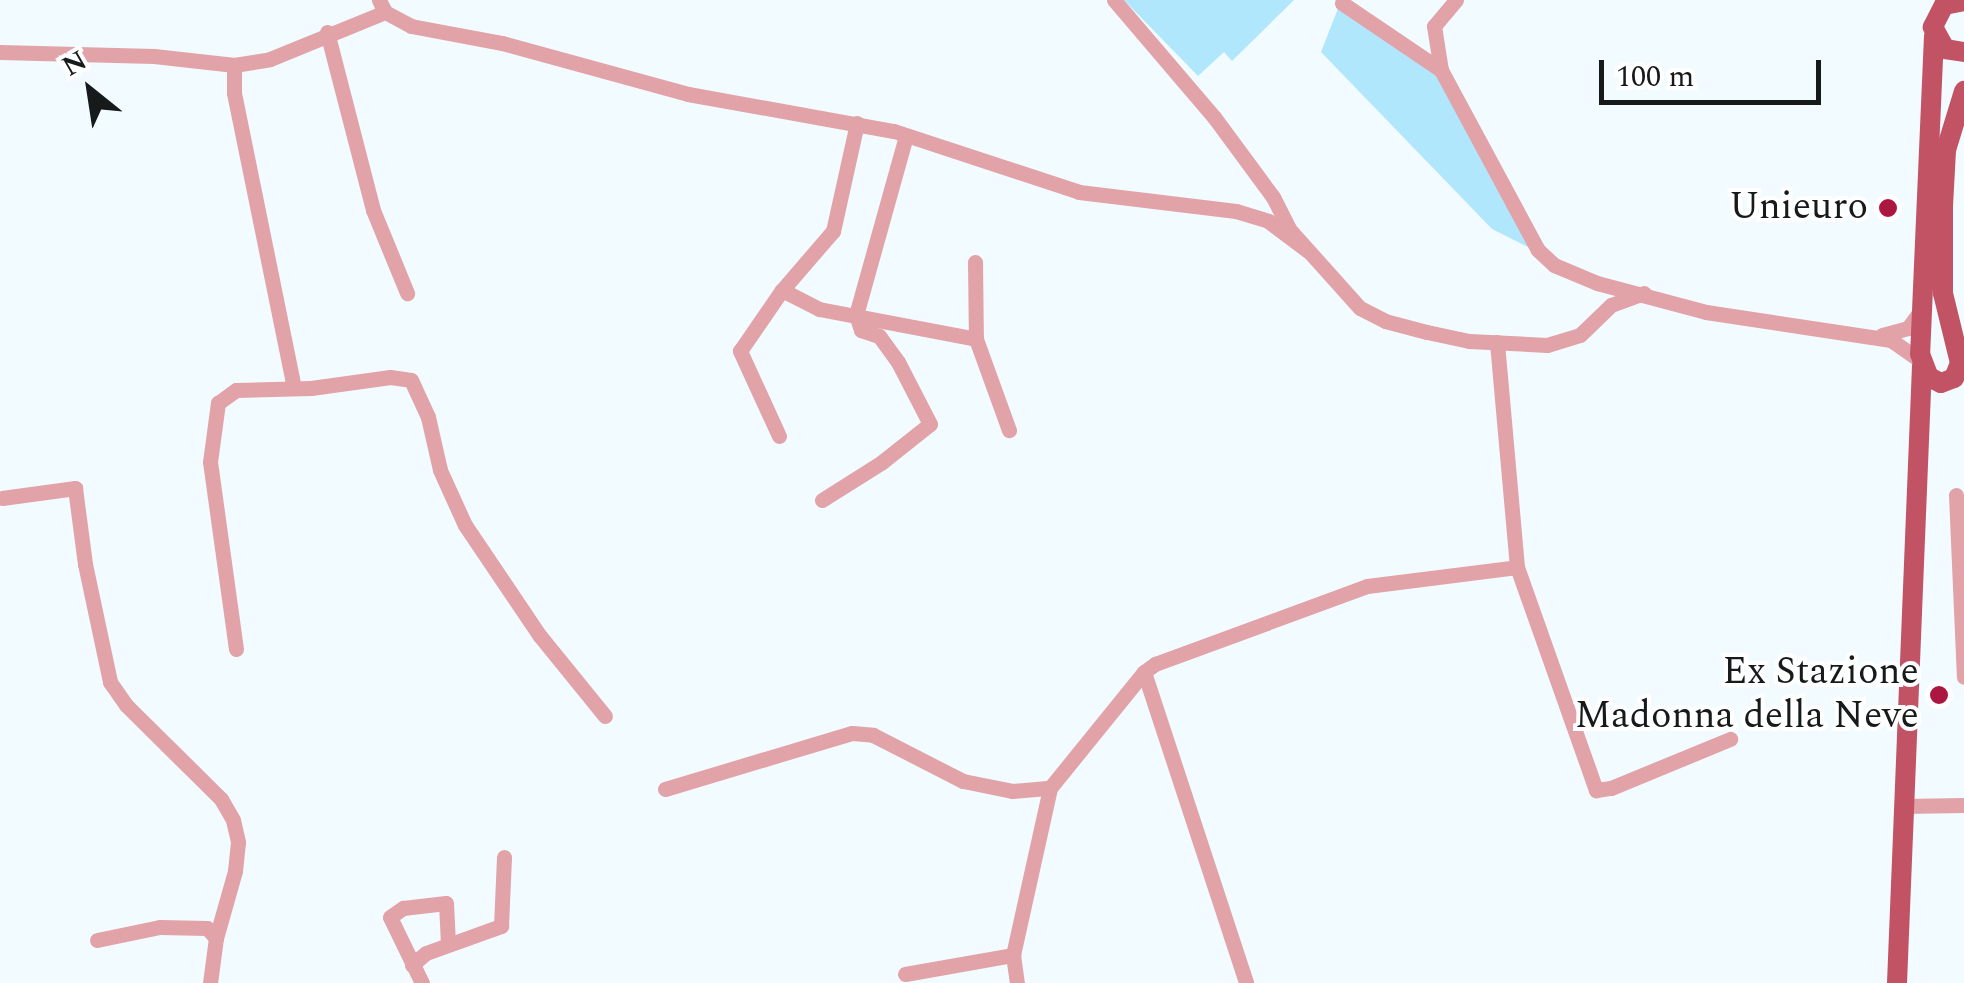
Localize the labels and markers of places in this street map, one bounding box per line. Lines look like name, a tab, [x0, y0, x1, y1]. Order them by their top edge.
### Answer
place label: Unieuro	[1729, 185, 1868, 231]
marker: Unieuro	[1877, 197, 1899, 219]
place label: Ex Stazione Madonna della Neve	[1575, 650, 1919, 739]
marker: Ex Stazione Madonna della Neve	[1928, 684, 1950, 706]

